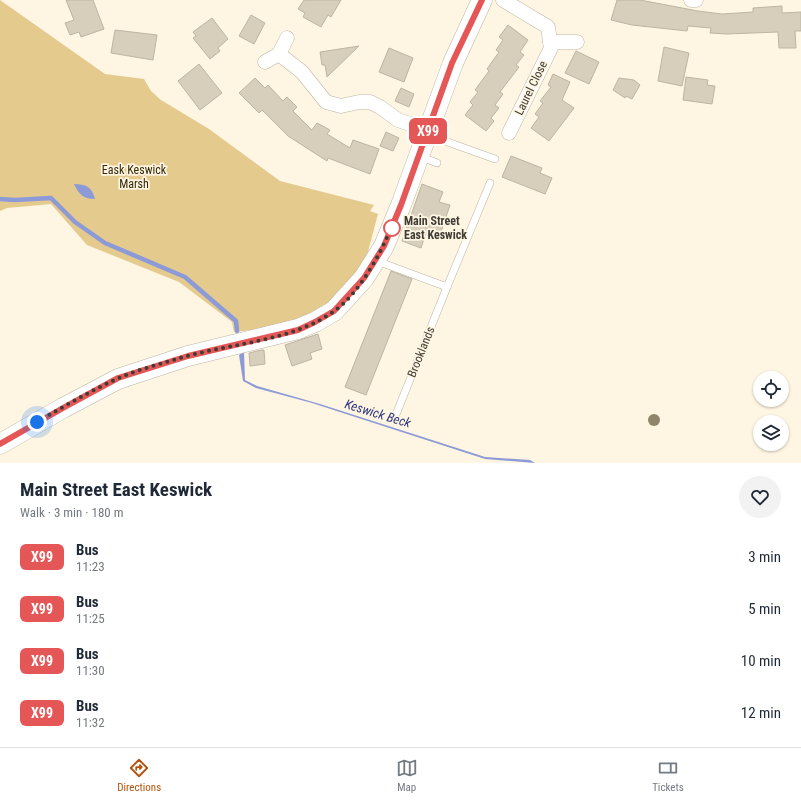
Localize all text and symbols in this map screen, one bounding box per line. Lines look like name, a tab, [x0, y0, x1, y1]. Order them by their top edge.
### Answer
street label: Laurel Close	[512, 58, 550, 117]
line badge: X99	[405, 118, 451, 144]
text: X99	[417, 123, 439, 139]
park label: Eask Keswick Marsh	[102, 163, 167, 191]
place label: Main Street East Keswick	[404, 214, 467, 242]
marker: Main Street East Keswick	[383, 219, 401, 237]
street label: Brooklands	[405, 325, 437, 379]
map controls	[753, 371, 789, 451]
button: locate	[753, 371, 789, 407]
water label: Keswick Beck	[343, 396, 413, 431]
your location	[27, 412, 47, 432]
button: layers	[753, 415, 789, 451]
button: heart	[739, 476, 781, 518]
text: Main Street East Keswick	[20, 478, 212, 501]
text: Walk · 3 min · 180 m	[20, 505, 124, 520]
text: Bus	[76, 541, 99, 559]
text: 3 min	[748, 548, 781, 566]
text: X99	[31, 549, 53, 565]
text: 11:23	[76, 559, 105, 574]
text: Bus	[76, 593, 99, 611]
text: 5 min	[748, 600, 781, 618]
text: X99	[31, 601, 53, 617]
text: 11:25	[76, 611, 105, 626]
text: Bus	[76, 645, 99, 663]
text: 10 min	[741, 652, 781, 670]
text: X99	[31, 653, 53, 669]
text: 11:30	[76, 663, 105, 678]
text: Bus	[76, 697, 99, 715]
text: 12 min	[741, 704, 781, 722]
text: X99	[31, 705, 53, 721]
text: 11:32	[76, 715, 105, 730]
tab: Directions	[117, 757, 161, 794]
tab: Map	[396, 757, 418, 794]
tab: Tickets	[652, 757, 684, 794]

